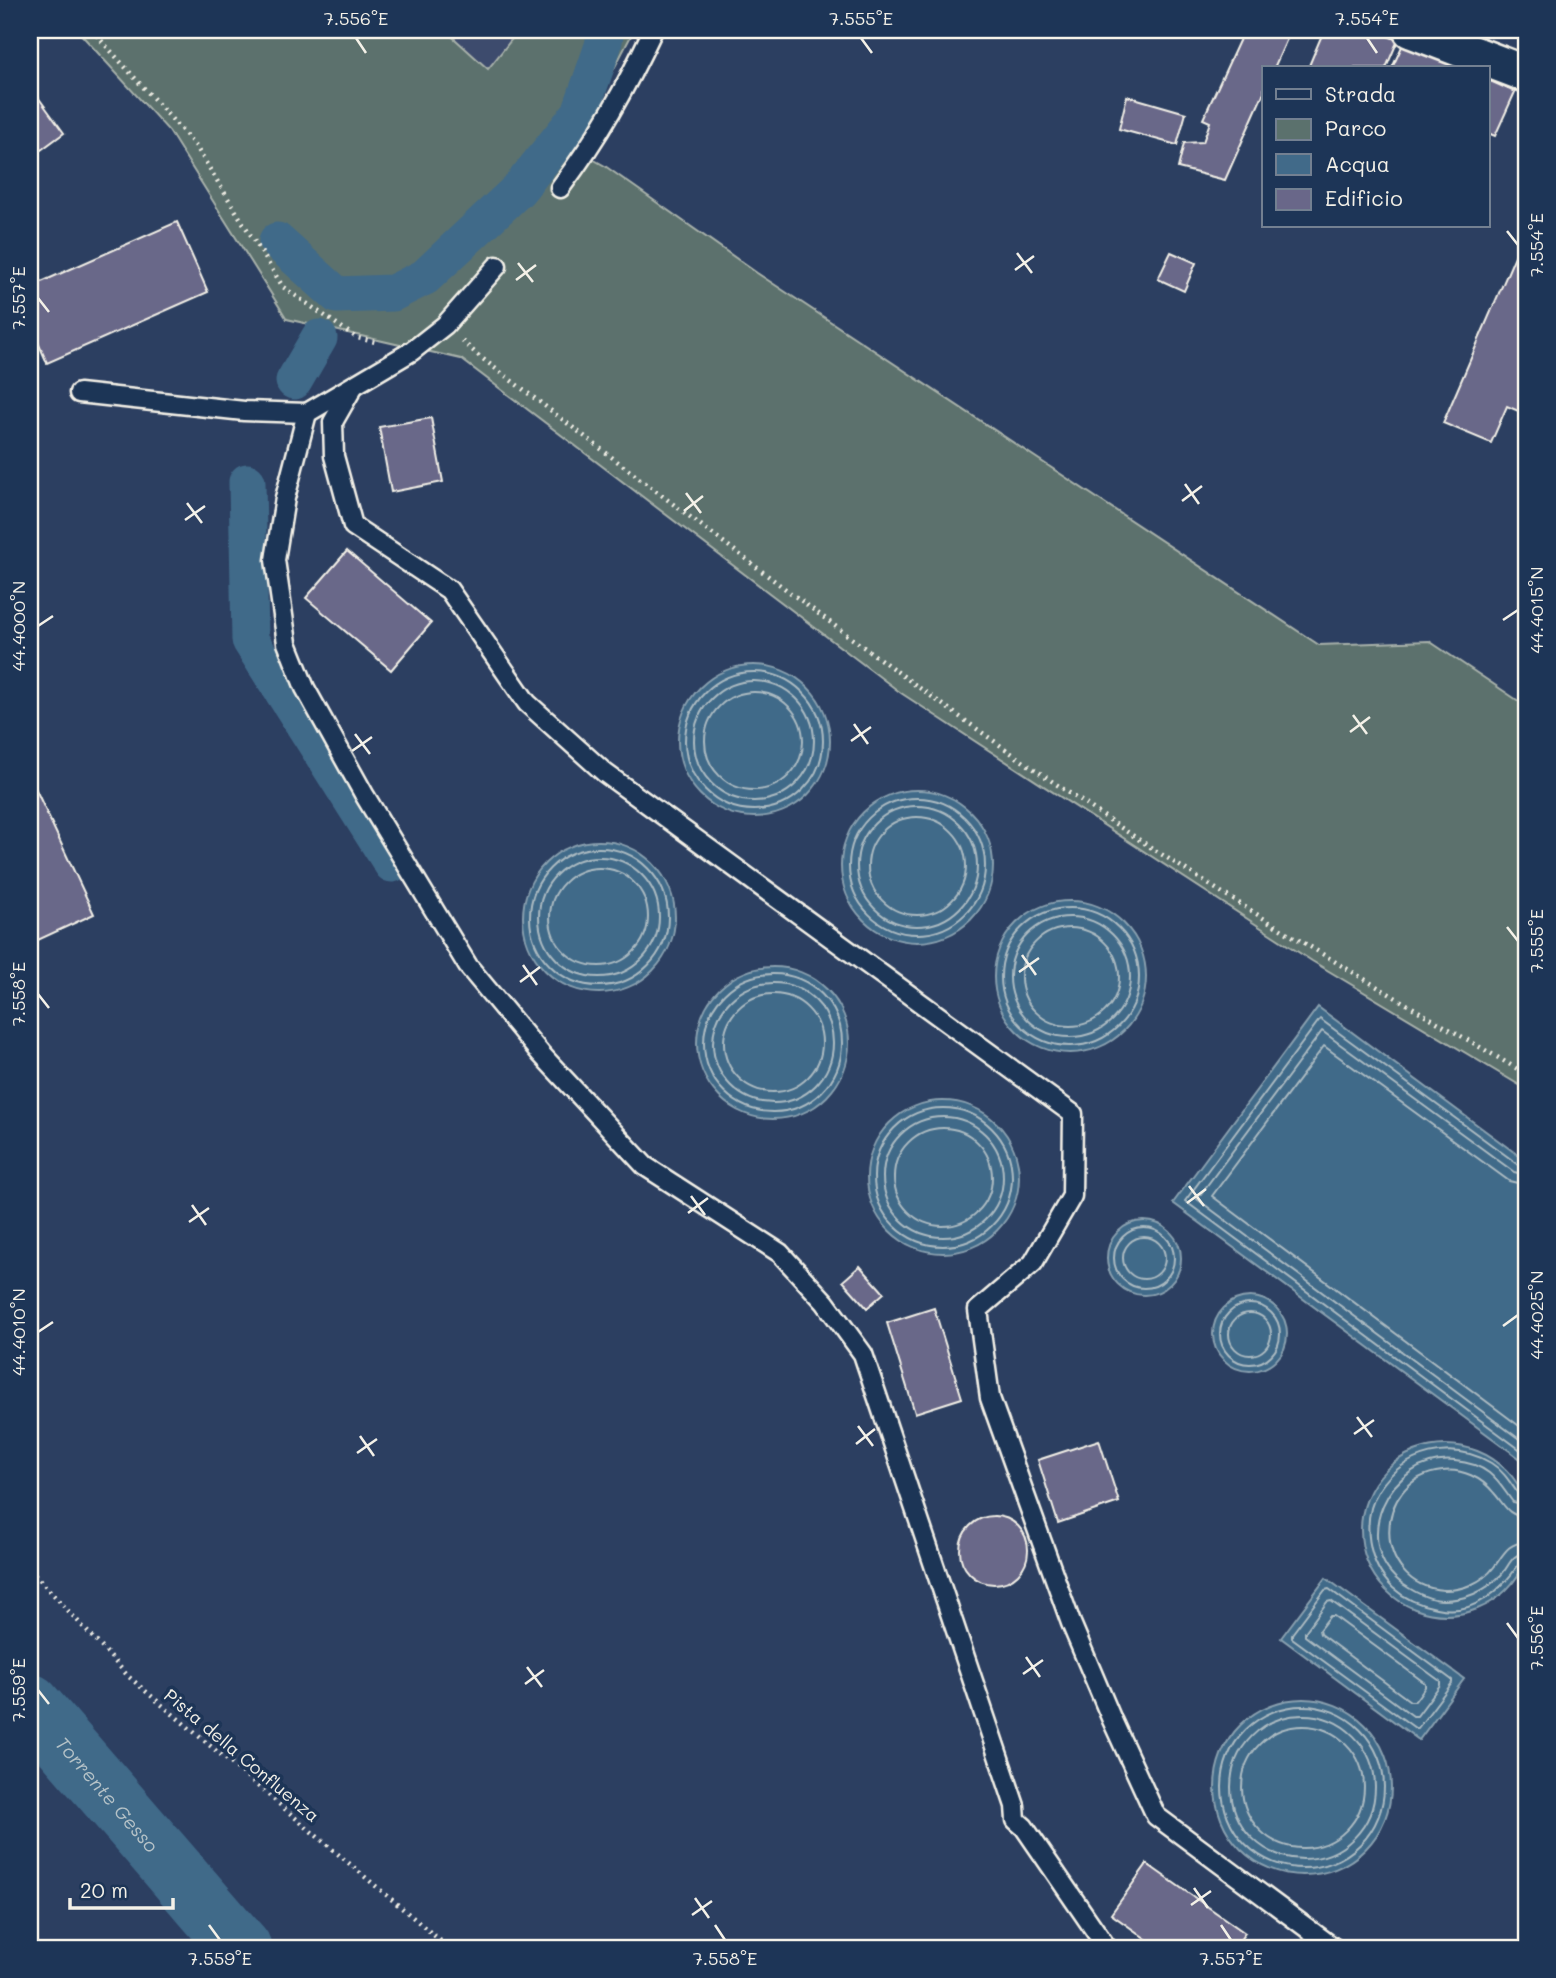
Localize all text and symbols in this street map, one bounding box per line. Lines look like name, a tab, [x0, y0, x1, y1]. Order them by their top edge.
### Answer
text: 7.556°E	[324, 6, 388, 30]
text: 7.555°E	[829, 6, 893, 30]
text: 7.554°E	[1335, 6, 1399, 30]
legend	[1262, 66, 1490, 228]
text: Strada	[1325, 80, 1396, 107]
text: Parco	[1325, 114, 1386, 141]
text: Acqua	[1325, 150, 1390, 177]
text: Edificio	[1325, 184, 1403, 211]
text: 7.554°E	[1524, 213, 1548, 277]
text: 7.557°E	[6, 266, 30, 330]
text: 44.4015°N	[1524, 567, 1548, 653]
text: 44.4000°N	[6, 581, 30, 671]
text: 7.555°E	[1524, 909, 1548, 973]
text: 7.558°E	[6, 962, 30, 1026]
text: 44.4025°N	[1524, 1271, 1548, 1359]
text: 44.4010°N	[6, 1288, 30, 1376]
text: 7.556°E	[1524, 1606, 1548, 1670]
text: 7.559°E	[6, 1658, 30, 1722]
street label: Pista della Confluenza	[159, 1683, 325, 1827]
water label: Torrente Gesso	[51, 1731, 165, 1857]
scale bar	[70, 1866, 173, 1910]
text: 20 m	[80, 1876, 128, 1903]
text: 7.559°E	[188, 1946, 252, 1970]
text: 7.558°E	[693, 1946, 757, 1970]
text: 7.557°E	[1199, 1946, 1263, 1970]

